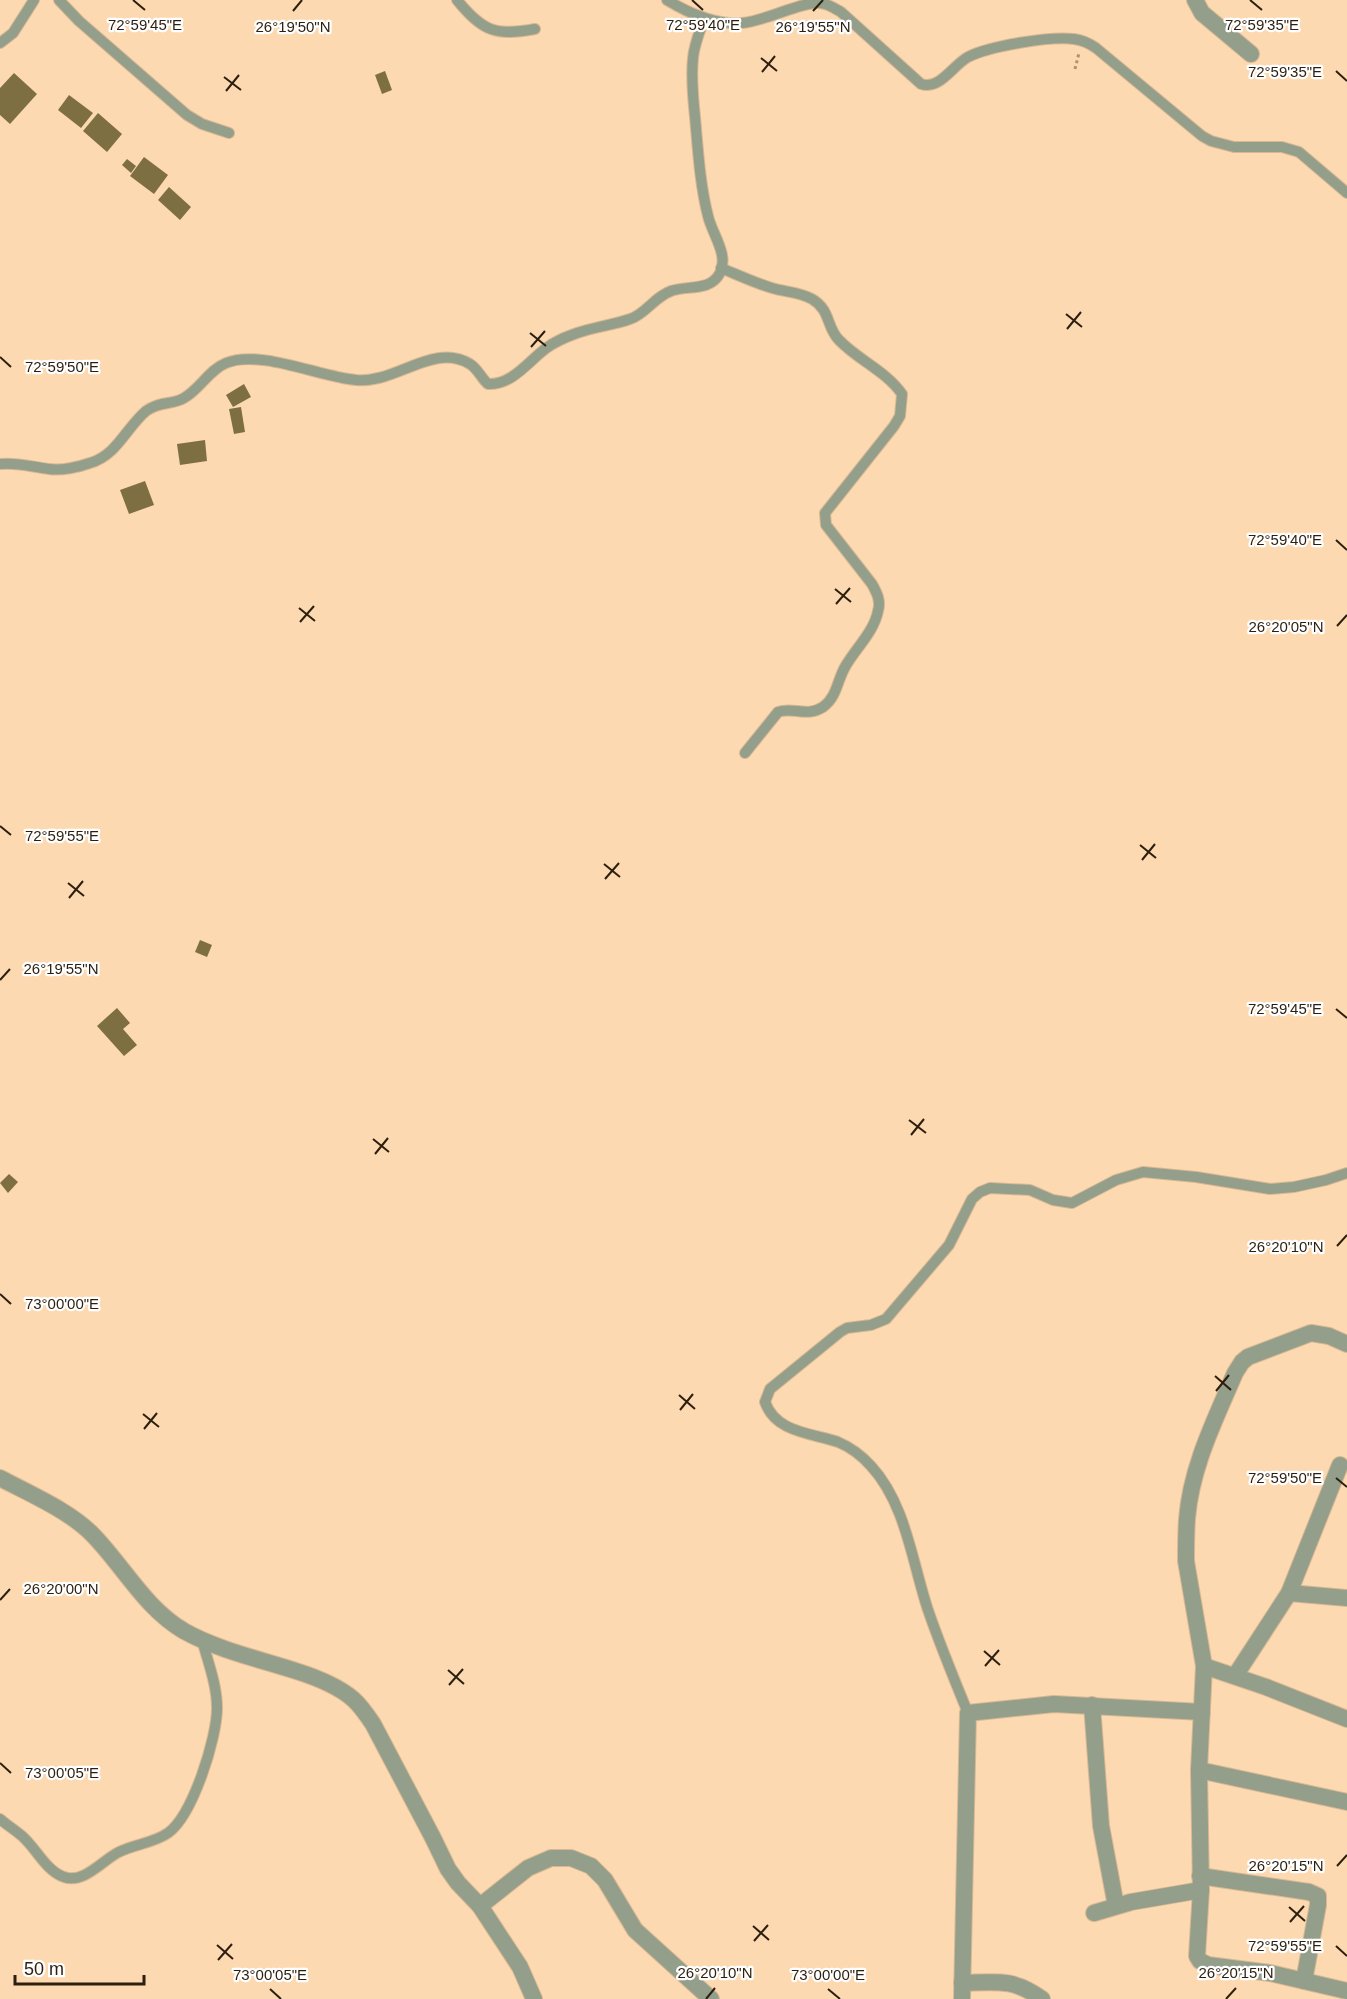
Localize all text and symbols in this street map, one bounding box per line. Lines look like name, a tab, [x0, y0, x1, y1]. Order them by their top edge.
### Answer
text: 72°59'45"E	[108, 16, 182, 33]
text: 72°59'40"E	[666, 16, 740, 33]
text: 72°59'35"E	[1225, 16, 1299, 33]
text: 26°19'50"N	[255, 18, 331, 35]
text: 26°19'55"N	[775, 18, 851, 35]
text: 72°59'35"E	[1248, 63, 1322, 80]
text: 72°59'50"E	[25, 358, 99, 375]
text: 72°59'40"E	[1248, 531, 1322, 548]
text: 26°20'05"N	[1248, 618, 1324, 635]
text: 72°59'55"E	[25, 827, 99, 844]
text: 26°19'55"N	[23, 960, 99, 977]
text: 72°59'45"E	[1248, 1000, 1322, 1017]
text: 26°20'10"N	[1248, 1238, 1324, 1255]
text: 73°00'00"E	[25, 1295, 99, 1312]
text: 72°59'50"E	[1248, 1469, 1322, 1486]
text: 26°20'00"N	[23, 1580, 99, 1597]
text: 73°00'05"E	[25, 1764, 99, 1781]
text: 26°20'15"N	[1248, 1857, 1324, 1874]
text: 72°59'55"E	[1248, 1937, 1322, 1954]
scale bar	[15, 1948, 144, 1986]
text: 50 m	[24, 1959, 64, 1979]
text: 26°20'10"N	[677, 1964, 753, 1981]
text: 26°20'15"N	[1198, 1964, 1274, 1981]
text: 73°00'05"E	[233, 1966, 307, 1983]
text: 73°00'00"E	[791, 1966, 865, 1983]

